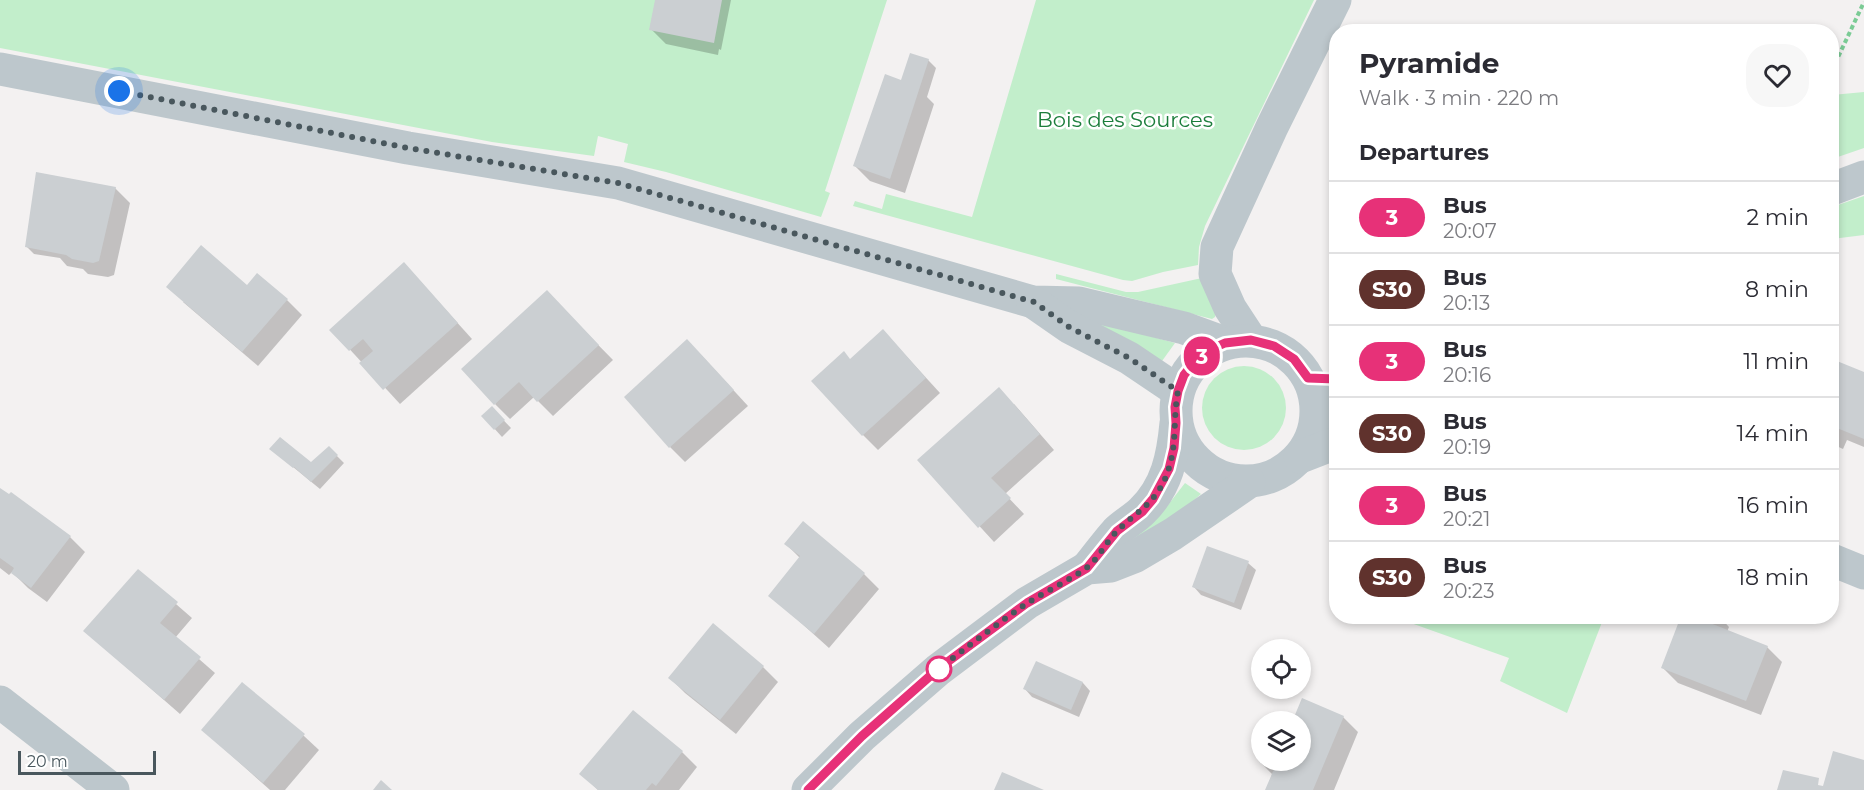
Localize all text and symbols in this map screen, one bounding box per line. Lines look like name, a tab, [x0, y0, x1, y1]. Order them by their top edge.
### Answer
button: heart	[1746, 44, 1809, 107]
text: Pyramide	[1359, 46, 1499, 80]
your location	[104, 76, 134, 106]
text: Walk · 3 min · 220 m	[1359, 86, 1559, 110]
park label: Bois des Sources	[1037, 107, 1213, 132]
text: Departures	[1359, 139, 1489, 166]
text: Bus	[1443, 192, 1487, 219]
text: 2 min	[1747, 204, 1809, 231]
text: 3	[1386, 205, 1398, 230]
text: 20:07	[1443, 219, 1497, 243]
text: Bus	[1443, 264, 1487, 291]
text: 8 min	[1745, 276, 1809, 303]
text: S30	[1372, 277, 1412, 302]
text: 20:13	[1443, 291, 1490, 315]
line badge: 3	[1182, 336, 1222, 376]
text: Bus	[1443, 336, 1487, 363]
text: 3	[1196, 344, 1208, 369]
text: 11 min	[1743, 348, 1809, 375]
text: 3	[1386, 349, 1398, 374]
text: 20:16	[1443, 363, 1491, 387]
text: Bus	[1443, 408, 1487, 435]
text: 14 min	[1737, 420, 1809, 447]
text: S30	[1372, 421, 1412, 446]
text: 20:19	[1443, 435, 1491, 459]
text: Bus	[1443, 480, 1487, 507]
text: 16 min	[1738, 492, 1809, 519]
text: 3	[1386, 493, 1398, 518]
text: 20:21	[1443, 507, 1490, 531]
text: Bus	[1443, 552, 1487, 579]
text: 18 min	[1737, 564, 1809, 591]
text: S30	[1372, 565, 1412, 590]
text: 20:23	[1443, 579, 1494, 603]
map controls	[1251, 639, 1311, 771]
button: locate	[1251, 639, 1311, 699]
unlabelled marker	[926, 656, 952, 682]
button: layers	[1251, 711, 1311, 771]
scale bar	[18, 748, 156, 776]
text: 20 m	[27, 752, 68, 771]

